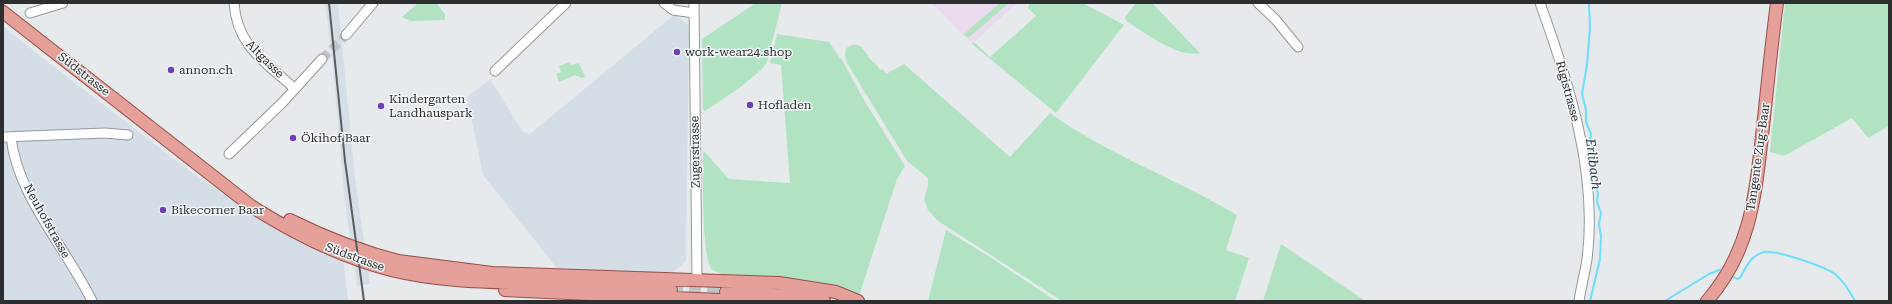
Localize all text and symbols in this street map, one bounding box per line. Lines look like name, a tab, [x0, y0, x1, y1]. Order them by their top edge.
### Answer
street label: Altgasse	[243, 37, 287, 81]
place label: work-wear24.shop	[685, 45, 792, 59]
marker: work-wear24.shop	[672, 47, 682, 57]
street label: Südstrasse	[55, 49, 113, 99]
street label: Rigistrasse	[1553, 59, 1583, 123]
place label: annon.ch	[179, 63, 233, 77]
marker: annon.ch	[166, 65, 176, 75]
place label: Kindergarten Landhauspark	[389, 92, 473, 120]
place label: Hofladen	[758, 98, 812, 112]
marker: Hofladen	[745, 100, 755, 110]
marker: Kindergarten Landhauspark	[376, 101, 386, 111]
street label: Tangente Zug-Baar	[1743, 102, 1773, 212]
street label: Zugerstrasse	[687, 115, 703, 188]
place label: Ökihof Baar	[301, 131, 370, 145]
marker: Ökihof Baar	[288, 133, 298, 143]
water label: Erlibach	[1583, 137, 1604, 191]
street label: Neuhofstrasse	[21, 182, 73, 261]
place label: Bikecorner Baar	[171, 203, 264, 217]
marker: Bikecorner Baar	[158, 205, 168, 215]
street label: Südstrasse	[323, 240, 387, 274]

